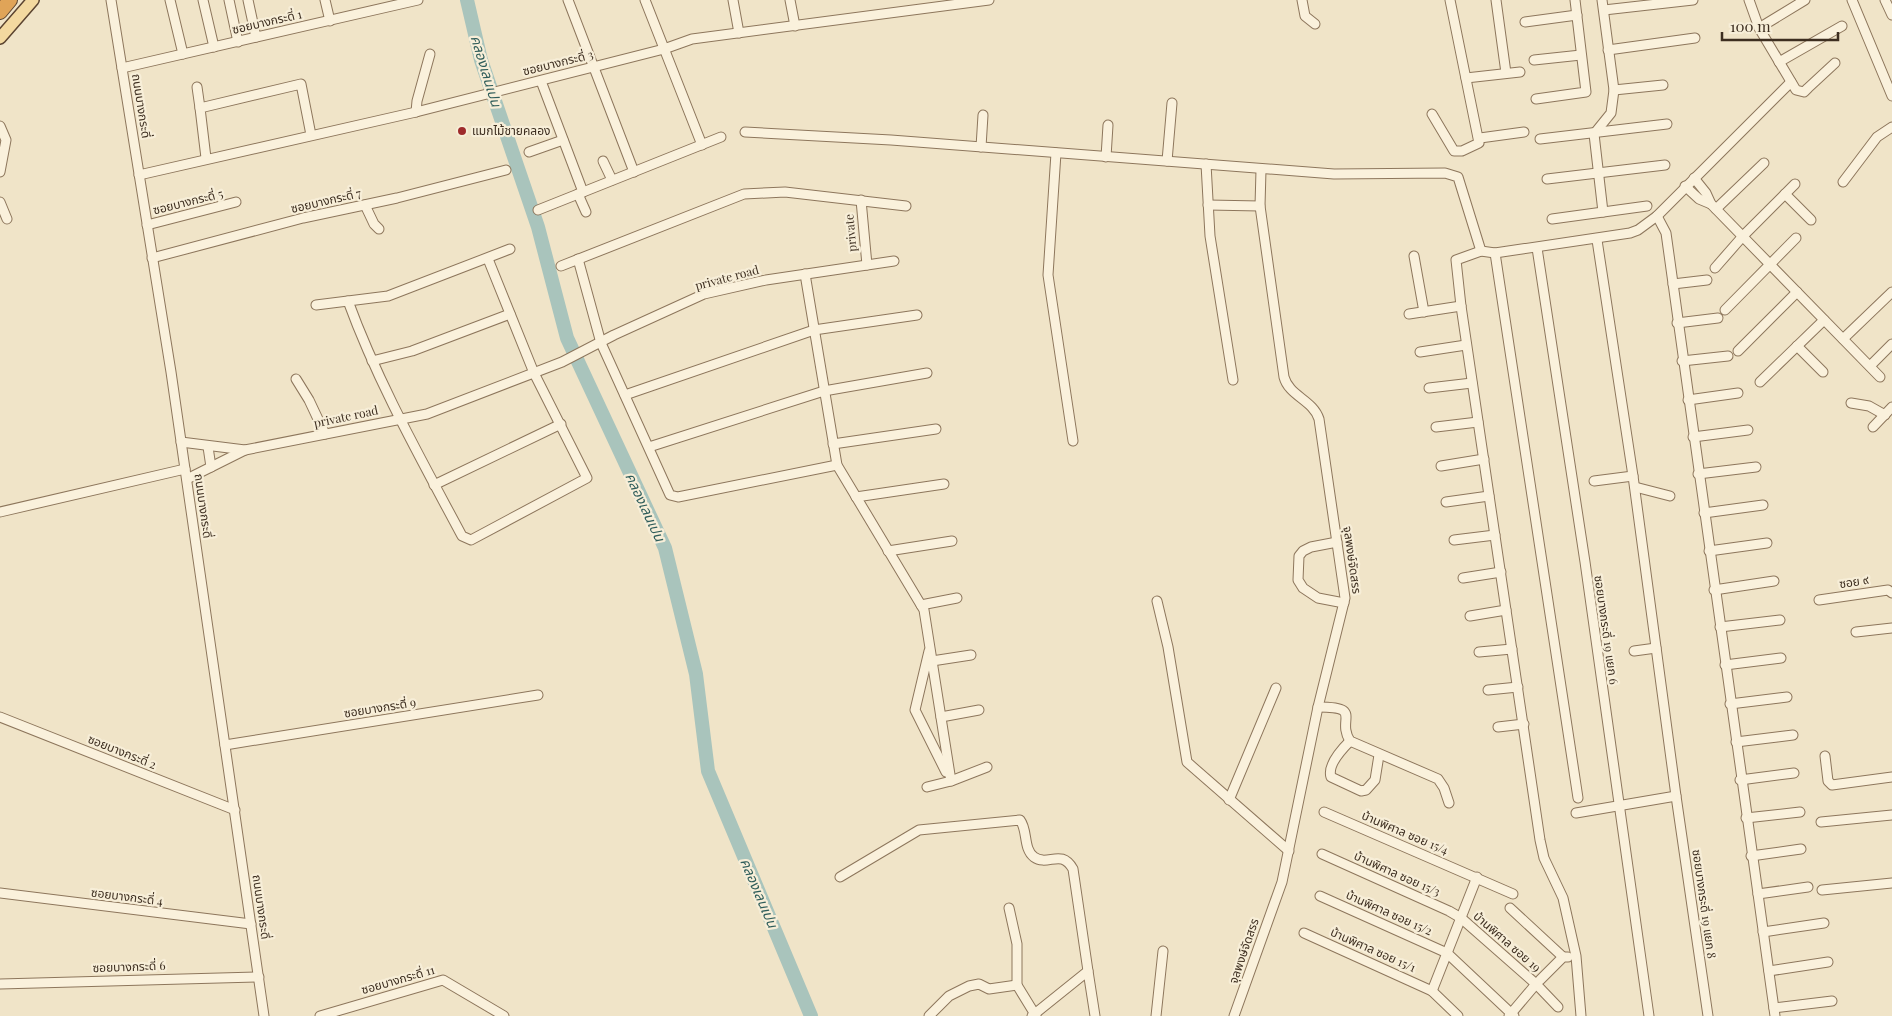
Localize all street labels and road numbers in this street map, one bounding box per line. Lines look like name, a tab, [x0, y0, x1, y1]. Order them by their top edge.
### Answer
street label: ซอยบางกระดี่ 1	[230, 5, 304, 37]
street label: ซอยบางกระดี่ 3	[521, 46, 595, 79]
street label: ถนนบางกระดี่	[129, 72, 155, 139]
street label: ซอยบางกระดี่ 7	[289, 184, 363, 216]
street label: ซอยบางกระดี่ 5	[151, 185, 225, 217]
street label: private	[840, 214, 860, 253]
street label: private road	[693, 261, 760, 293]
street label: private road	[312, 401, 380, 431]
street label: ถนนบางกระดี่	[192, 473, 216, 539]
street label: จุลพงษ์จัดสรร	[1340, 525, 1366, 595]
street label: ซอย ๙	[1838, 571, 1870, 591]
street label: ซอยบางกระดี่ 19 แยก 6	[1591, 574, 1623, 686]
street label: ซอยบางกระดี่ 9	[343, 693, 417, 721]
street label: ซอยบางกระดี่ 2	[86, 730, 159, 772]
street label: บ้านพิศาล ซอย 15/4	[1360, 807, 1451, 858]
street label: บ้านพิศาล ซอย 15/3	[1352, 847, 1443, 899]
street label: ซอยบางกระดี่ 19 แยก 8	[1689, 848, 1721, 960]
street label: ถนนบางกระดี่	[250, 874, 274, 940]
street label: ซอยบางกระดี่ 4	[90, 884, 164, 908]
street label: บ้านพิศาล ซอย 15/2	[1344, 886, 1435, 938]
street label: บ้านพิศาล ซอย 19	[1471, 908, 1545, 975]
street label: จุลพงษ์จัดสรร	[1224, 916, 1262, 985]
street label: บ้านพิศาล ซอย 15/1	[1328, 923, 1419, 975]
street label: ซอยบางกระดี่ 6	[92, 957, 166, 975]
street label: ซอยบางกระดี่ 11	[359, 961, 437, 997]

